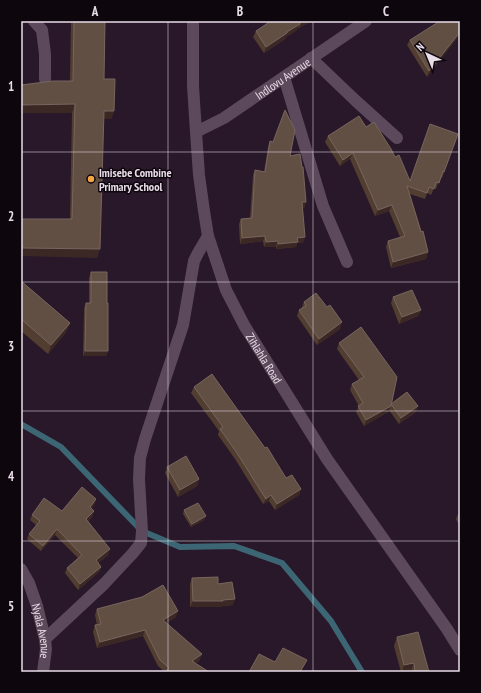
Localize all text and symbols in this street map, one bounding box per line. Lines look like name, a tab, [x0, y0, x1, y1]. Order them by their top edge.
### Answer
text: A	[91, 3, 99, 20]
text: B	[237, 3, 243, 20]
text: C	[383, 3, 389, 20]
north arrow	[407, 34, 447, 74]
text: N	[413, 40, 427, 54]
street label: Indlovu Avenue	[252, 54, 313, 102]
text: 1	[8, 78, 14, 95]
place label: Imisebe Combine Primary School	[99, 165, 172, 194]
marker: Imisebe Combine Primary School	[86, 174, 96, 184]
text: 2	[8, 208, 14, 225]
street label: Zihlahla Road	[243, 330, 286, 386]
text: 3	[8, 338, 14, 355]
text: 4	[8, 468, 15, 485]
text: 5	[8, 598, 14, 615]
street label: Nyala Avenue	[29, 602, 54, 659]

